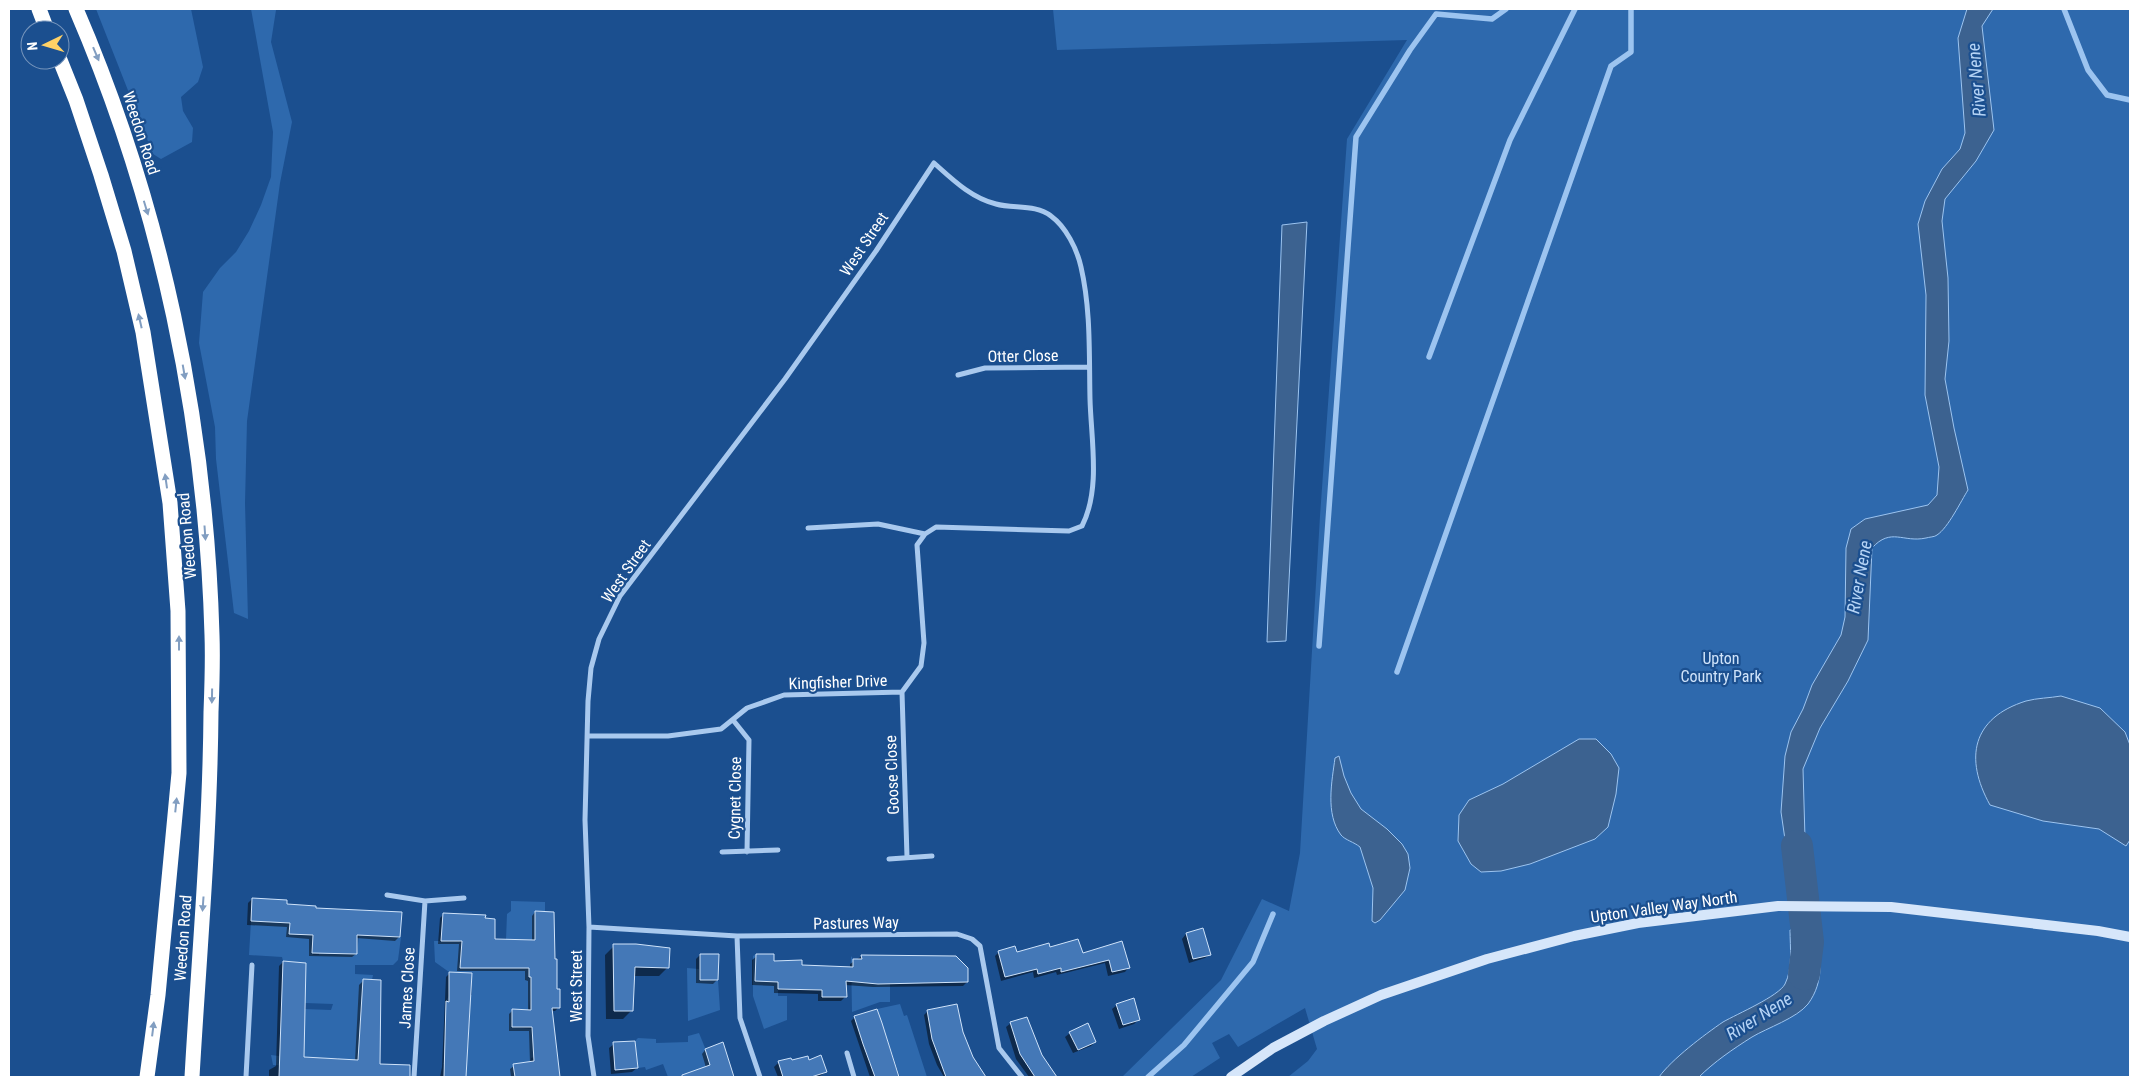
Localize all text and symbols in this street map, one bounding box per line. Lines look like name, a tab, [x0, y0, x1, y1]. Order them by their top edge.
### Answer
north arrow	[20, 20, 70, 70]
text: N	[24, 41, 40, 51]
water label: River Nene	[1962, 42, 1990, 118]
one-way arrow	[92, 47, 100, 61]
street label: Weedon Road	[119, 89, 163, 177]
one-way arrow	[143, 201, 151, 216]
street label: West Street	[836, 208, 892, 279]
one-way arrow	[136, 313, 144, 328]
street label: Otter Close	[987, 346, 1059, 366]
one-way arrow	[181, 365, 189, 381]
one-way arrow	[162, 473, 170, 489]
street label: Weedon Road	[174, 492, 200, 580]
one-way arrow	[202, 526, 210, 542]
street label: West Street	[597, 536, 655, 606]
water label: River Nene	[1842, 539, 1876, 615]
one-way arrow	[175, 635, 183, 651]
park label: Upton Country Park	[1680, 649, 1762, 686]
street label: Kingfisher Drive	[788, 671, 888, 693]
one-way arrow	[208, 688, 216, 704]
street label: Goose Close	[881, 735, 903, 815]
street label: Cygnet Close	[725, 756, 745, 840]
one-way arrow	[172, 797, 180, 813]
street label: Upton Valley Way North	[1590, 887, 1738, 927]
street label: Weedon Road	[171, 894, 195, 982]
one-way arrow	[199, 896, 207, 912]
street label: Pastures Way	[813, 913, 899, 933]
street label: James Close	[395, 947, 419, 1029]
street label: West Street	[567, 949, 586, 1022]
water label: River Nene	[1722, 988, 1796, 1044]
one-way arrow	[149, 1021, 157, 1037]

